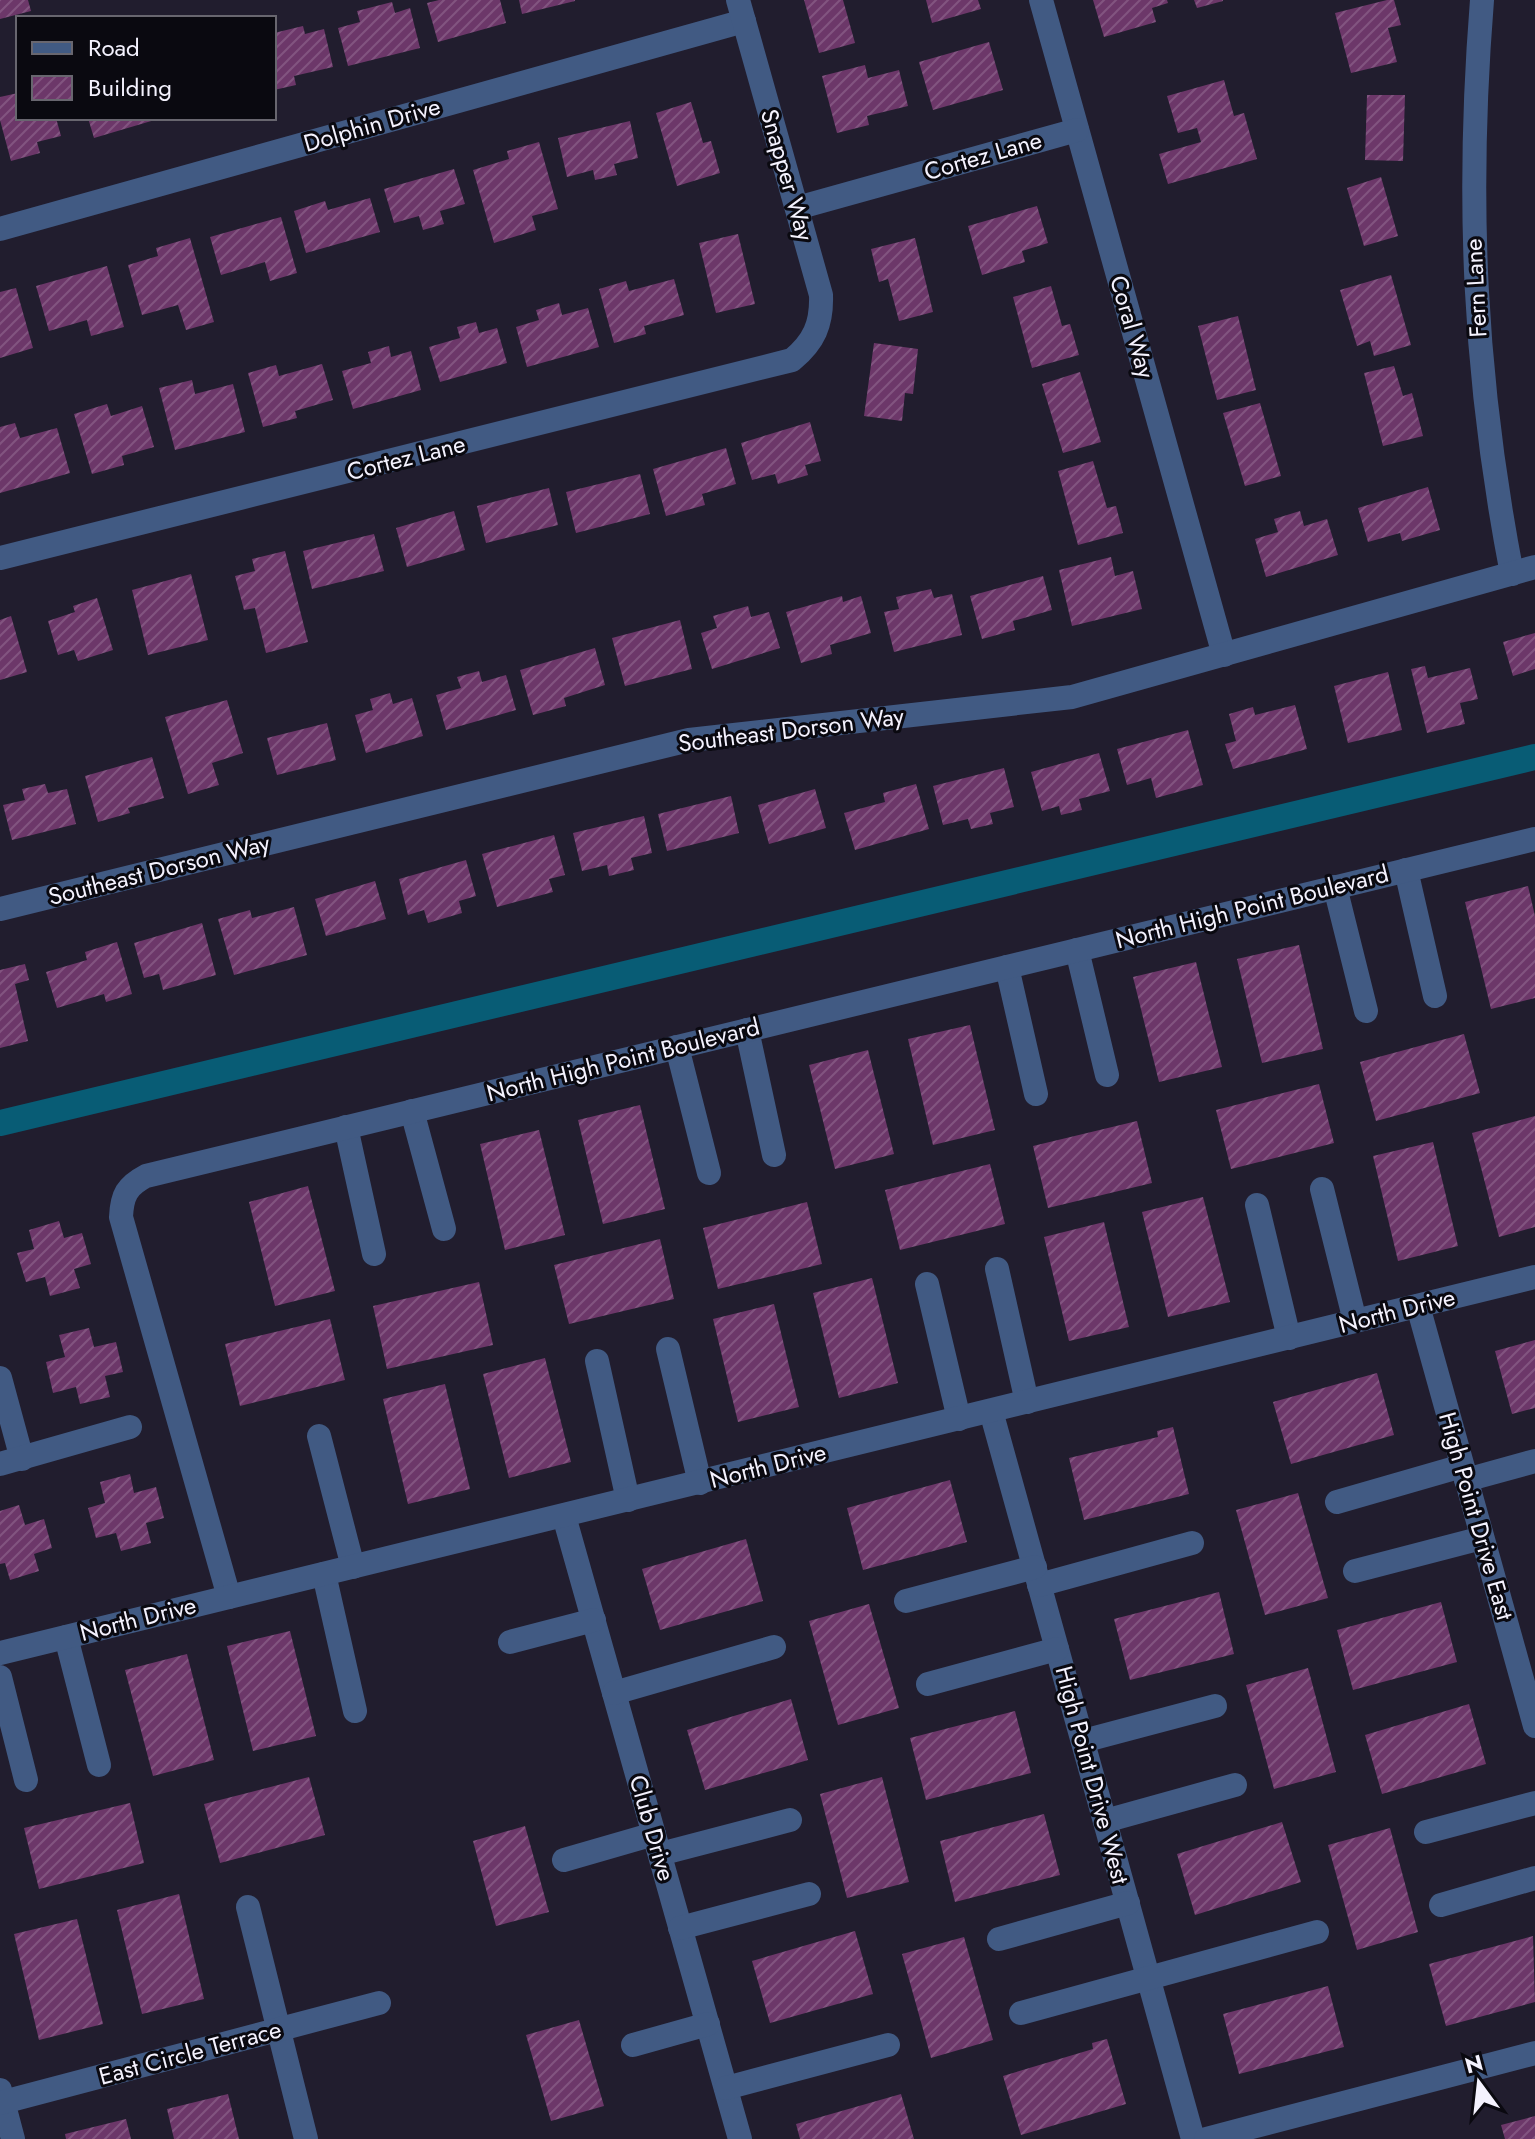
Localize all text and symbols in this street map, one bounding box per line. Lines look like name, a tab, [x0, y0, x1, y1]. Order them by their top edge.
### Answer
legend	[16, 16, 276, 120]
text: Road	[88, 30, 140, 65]
text: Building	[88, 70, 172, 105]
street label: Dolphin Drive	[299, 88, 444, 161]
street label: Snapper Way	[752, 105, 823, 245]
street label: Cortez Lane	[920, 122, 1046, 189]
street label: Fern Lane	[1455, 238, 1496, 338]
street label: Coral Way	[1101, 271, 1164, 383]
street label: Cortez Lane	[343, 426, 469, 489]
street label: Southeast Dorson Way	[676, 698, 906, 761]
street label: Southeast Dorson Way	[44, 825, 274, 914]
street label: North High Point Boulevard	[1112, 856, 1392, 957]
street label: North High Point Boulevard	[483, 1009, 763, 1110]
street label: North Drive	[1335, 1279, 1459, 1342]
street label: High Point Drive East	[1430, 1408, 1523, 1624]
street label: North Drive	[706, 1434, 830, 1497]
street label: North Drive	[76, 1587, 200, 1650]
street label: High Point Drive West	[1047, 1662, 1138, 1888]
street label: Club Drive	[621, 1771, 684, 1885]
street label: East Circle Terrace	[95, 2011, 285, 2094]
north arrow	[1439, 2043, 1519, 2123]
text: N	[1461, 2046, 1486, 2081]

